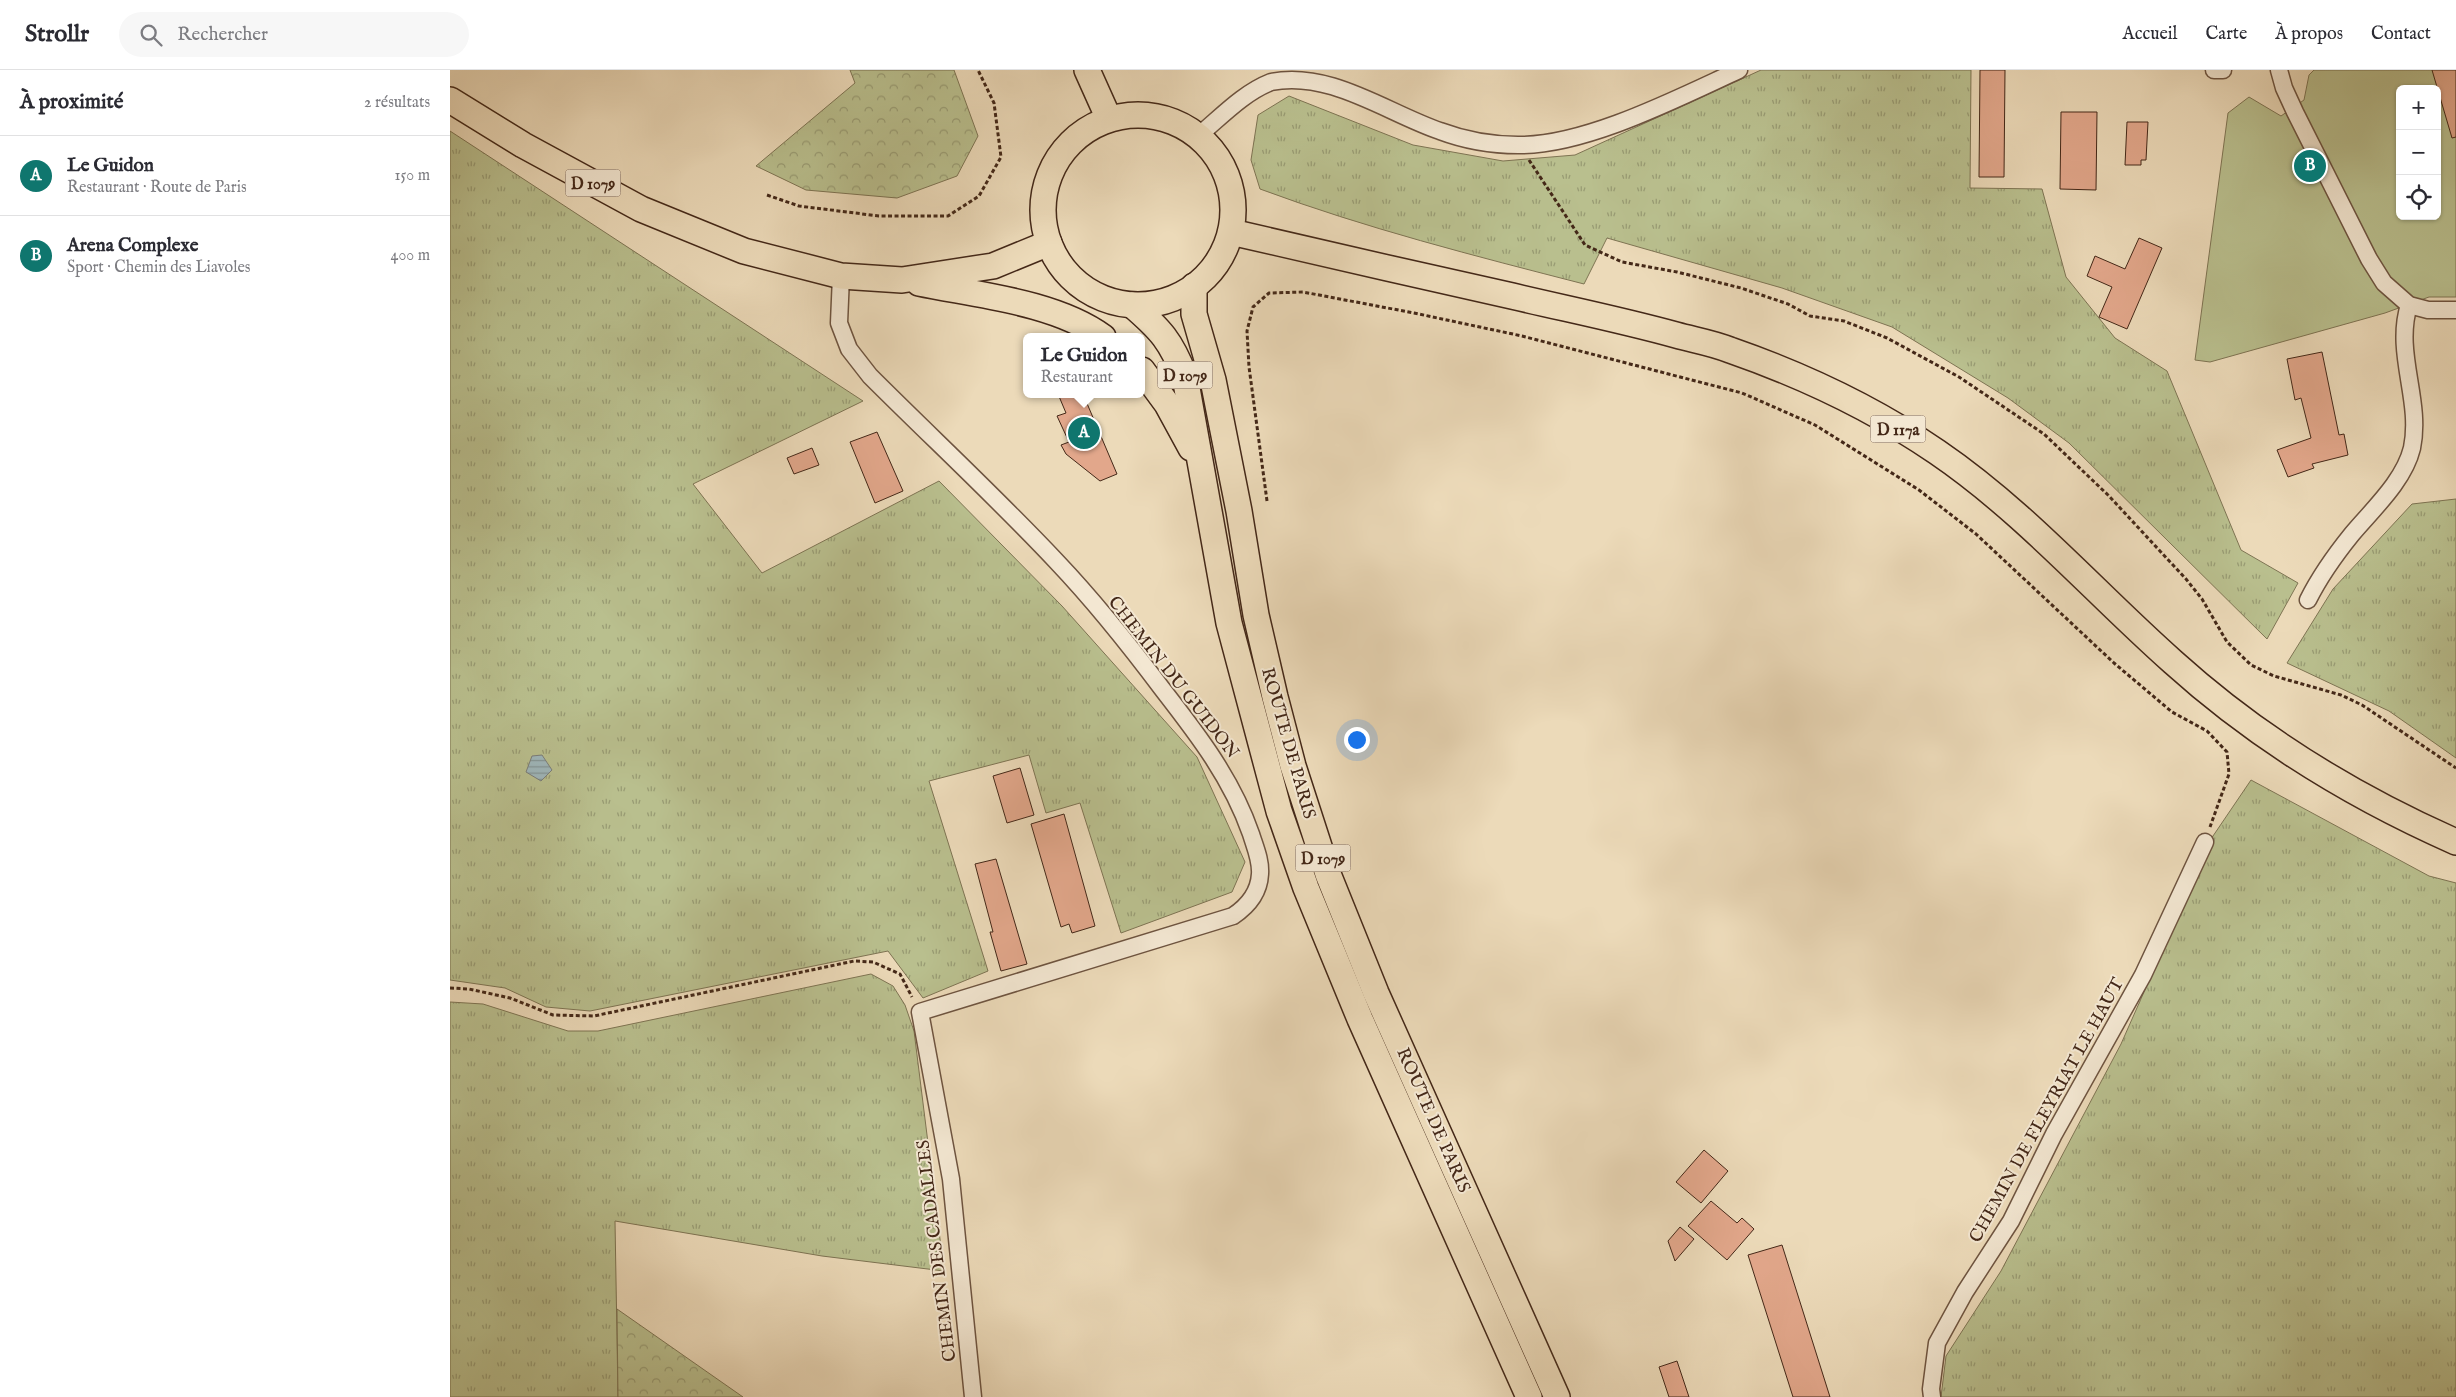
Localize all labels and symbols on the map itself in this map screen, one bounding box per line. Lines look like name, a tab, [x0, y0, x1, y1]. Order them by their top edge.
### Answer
pin: B	[2294, 147, 2326, 185]
road number: D 1079	[566, 170, 620, 196]
road number: D 1079	[1158, 362, 1212, 388]
pin: A	[1068, 414, 1100, 452]
road number: D 117a	[1870, 416, 1926, 442]
street label: CHEMIN DU GUIDON	[1102, 592, 1244, 764]
street label: ROUTE DE PARIS	[1255, 665, 1320, 822]
your location	[1344, 727, 1370, 753]
road number: D 1079	[1296, 844, 1350, 871]
street label: CHEMIN DE FLEYRIAT LE HAUT	[1965, 974, 2130, 1247]
street label: ROUTE DE PARIS	[1390, 1045, 1475, 1197]
street label: CHEMIN DES CADALLES	[912, 1139, 963, 1363]

